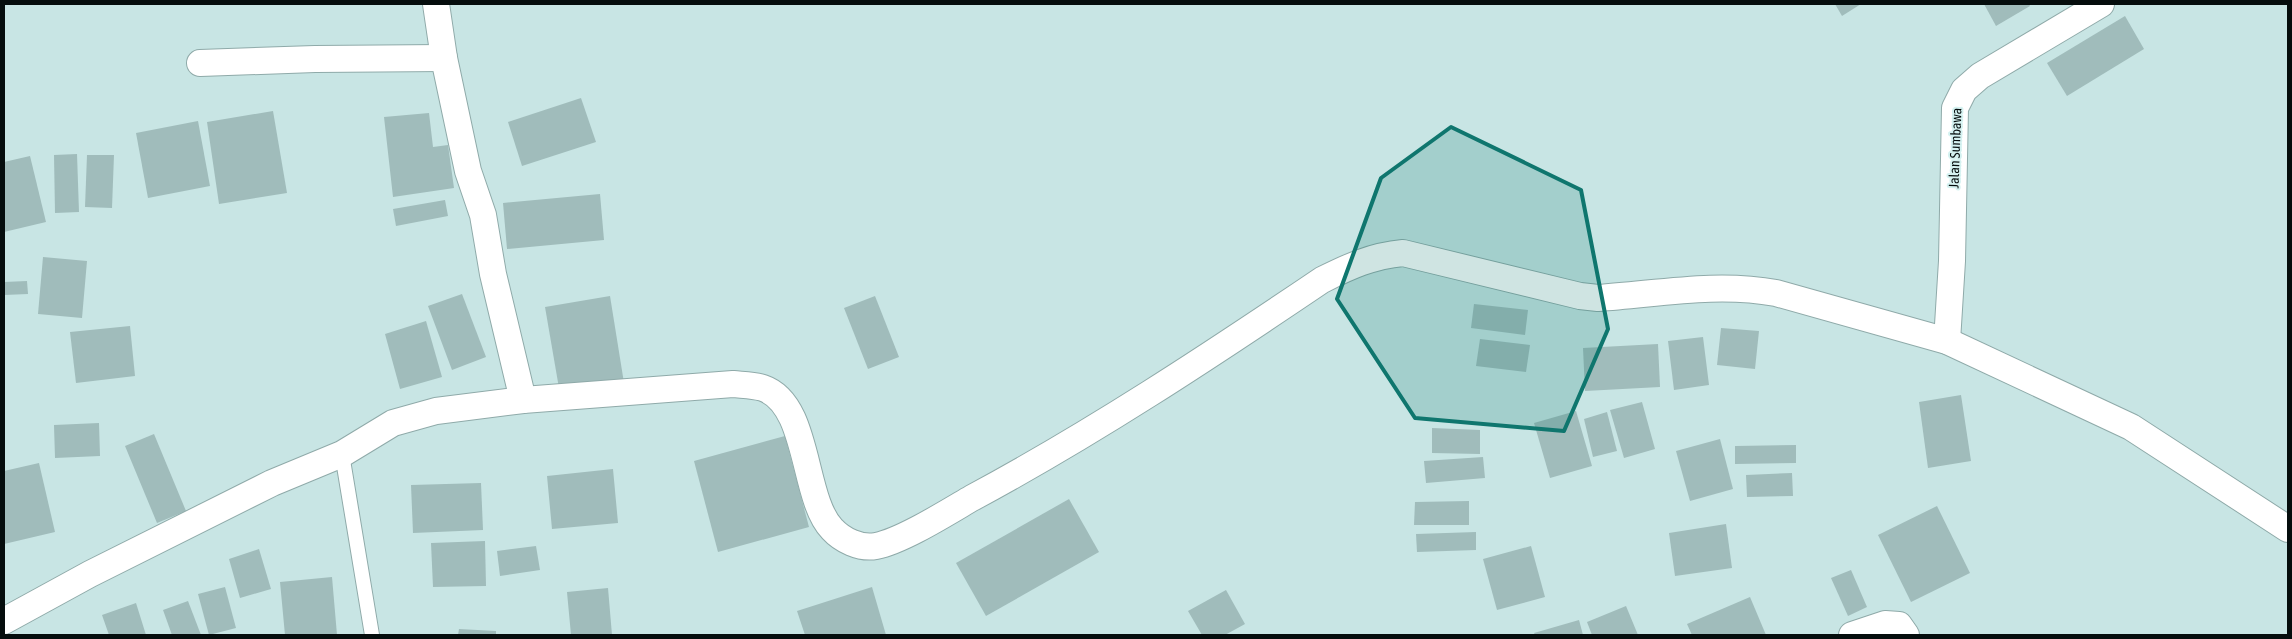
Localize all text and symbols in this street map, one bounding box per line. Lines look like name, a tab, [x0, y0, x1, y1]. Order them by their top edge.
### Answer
street label: Jalan Sumbawa	[1946, 107, 1964, 189]

